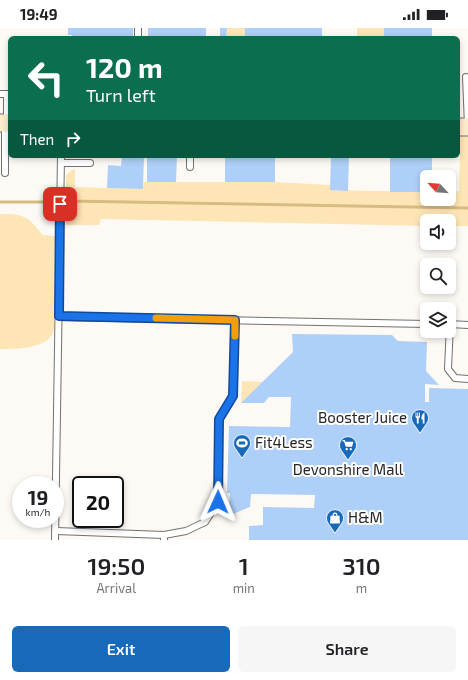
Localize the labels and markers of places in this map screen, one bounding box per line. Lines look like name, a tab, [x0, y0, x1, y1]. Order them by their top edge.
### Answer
pin	[43, 187, 77, 221]
place label: Booster Juice	[318, 408, 407, 426]
restaurant icon: Booster Juice	[410, 408, 430, 433]
sports icon: Fit4Less	[232, 433, 252, 458]
place label: Fit4Less	[255, 433, 313, 451]
supermarket icon: Devonshire Mall	[338, 435, 358, 460]
place label: Devonshire Mall	[293, 460, 404, 478]
shop icon: H&M	[325, 508, 345, 533]
place label: H&M	[348, 508, 383, 526]

